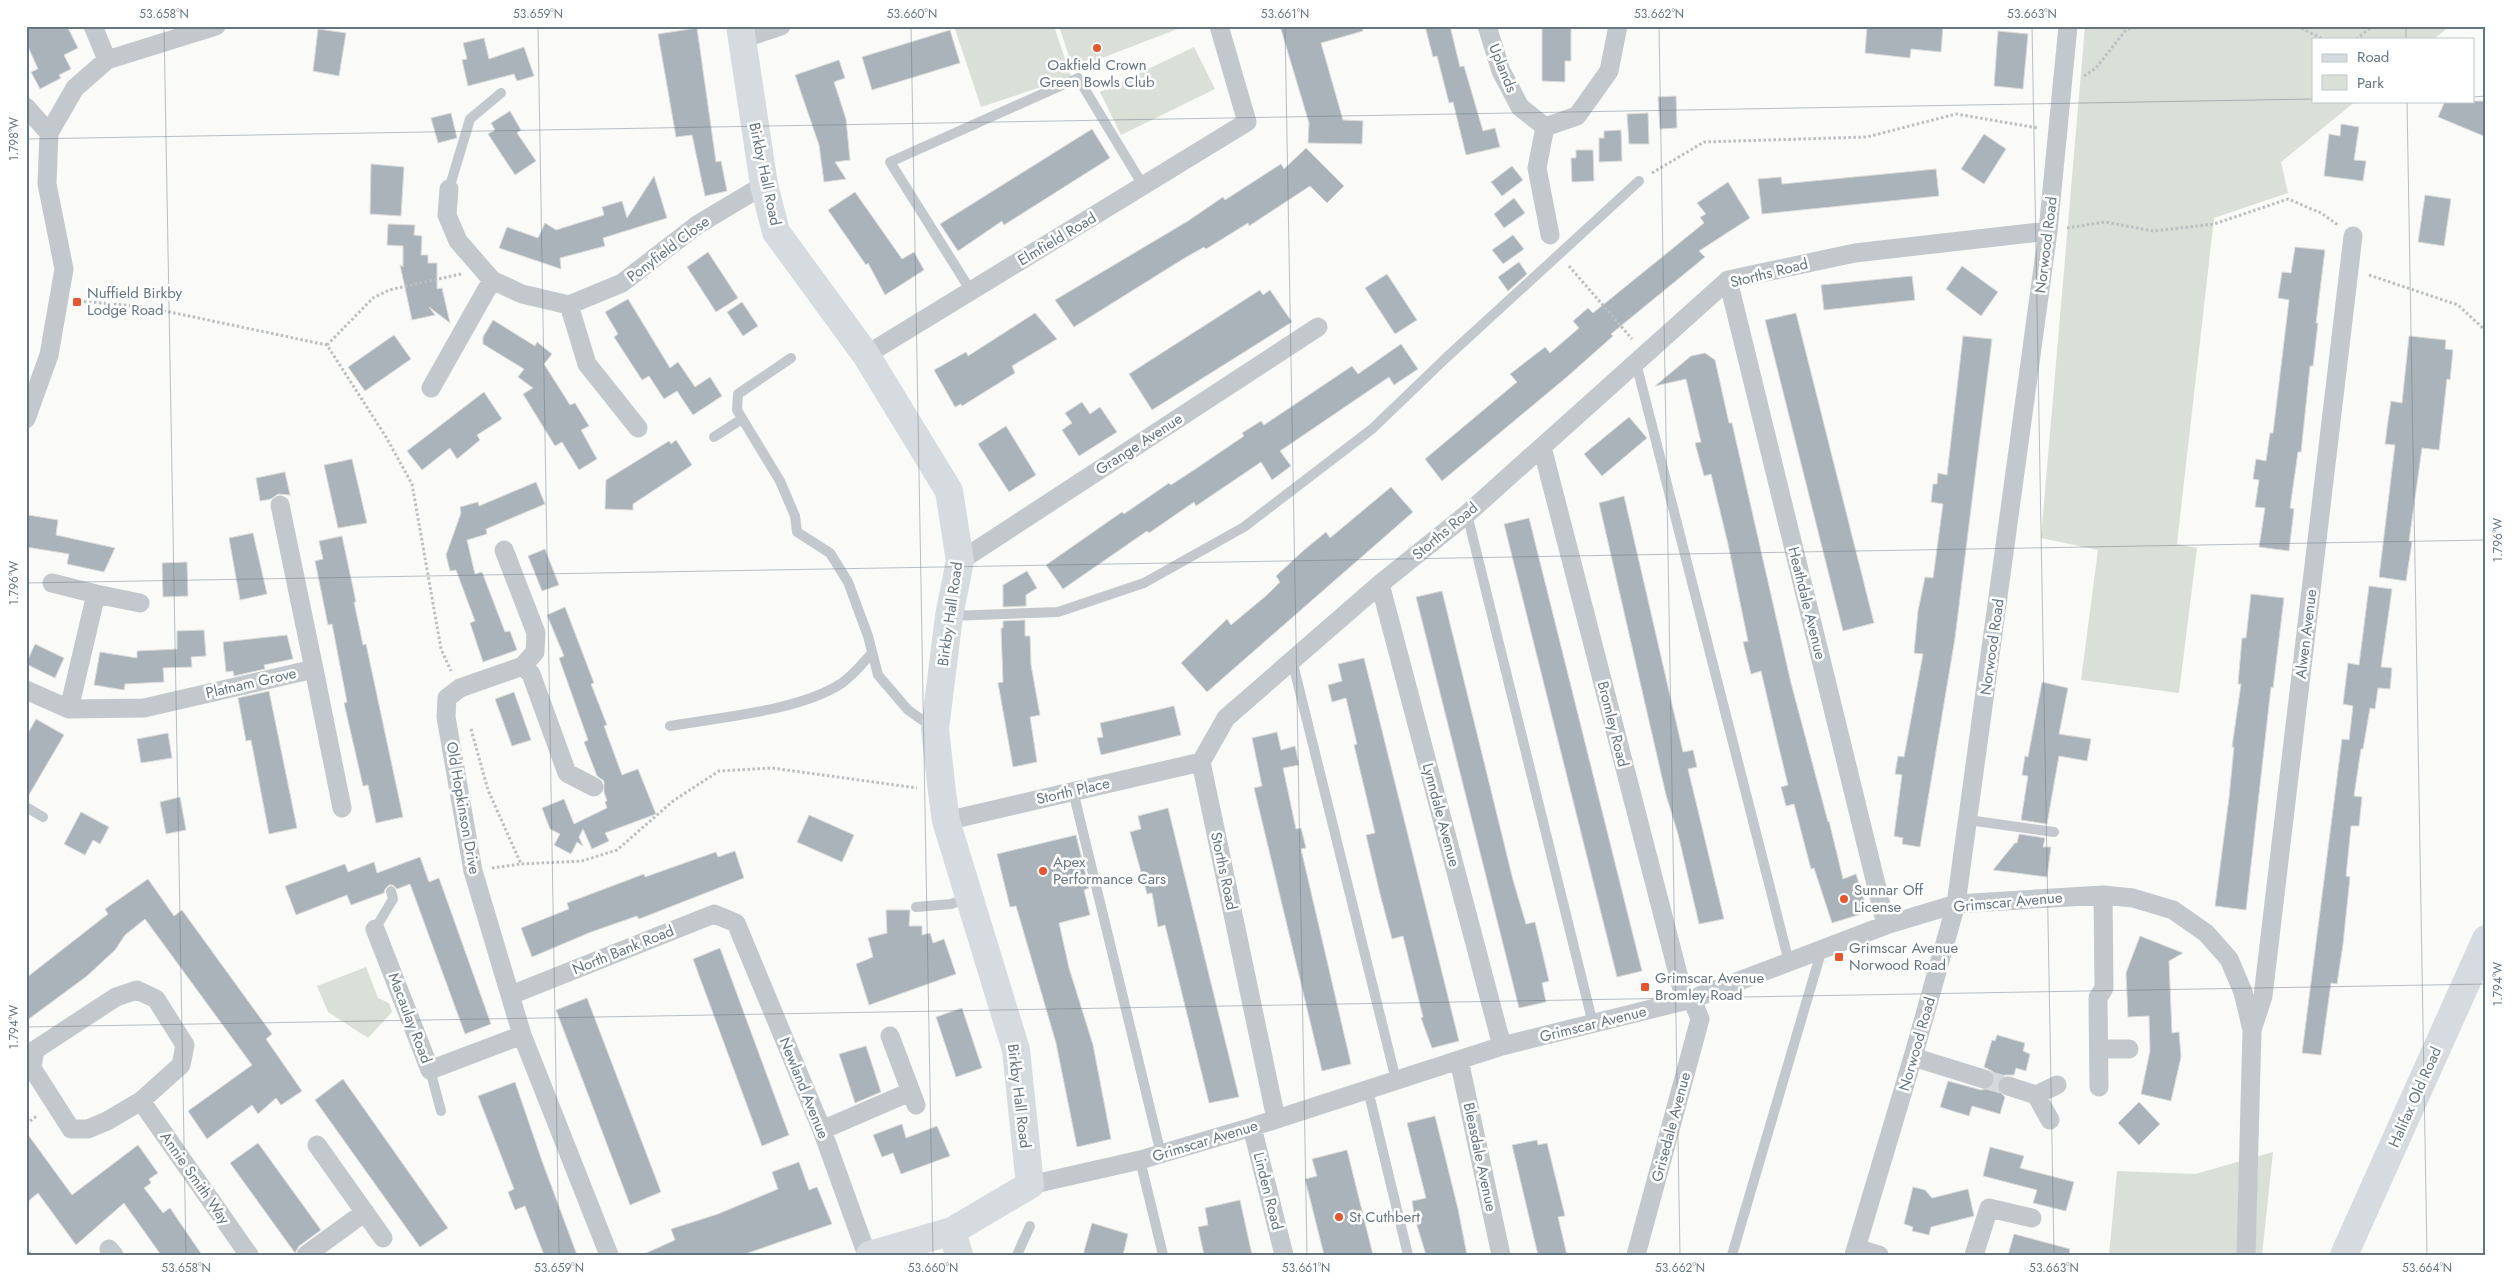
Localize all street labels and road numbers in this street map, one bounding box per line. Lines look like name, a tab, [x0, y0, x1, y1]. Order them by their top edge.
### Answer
street label: Uplands	[1483, 40, 1523, 96]
street label: Birkby Hall Road	[743, 120, 787, 228]
street label: Norwood Road	[2029, 195, 2063, 295]
street label: Elmfield Road	[1014, 207, 1100, 271]
street label: Ponyfield Close	[622, 210, 714, 287]
street label: Storths Road	[1728, 253, 1810, 293]
street label: Grange Avenue	[1091, 408, 1187, 480]
street label: Storths Road	[1407, 497, 1483, 565]
street label: Heathdale Avenue	[1782, 544, 1832, 662]
street label: Birkby Hall Road	[932, 560, 968, 668]
street label: Alwen Avenue	[2290, 588, 2322, 680]
street label: Norwood Road	[1974, 597, 2010, 697]
street label: Platnam Grove	[204, 662, 299, 704]
street label: Bromley Road	[1592, 679, 1634, 769]
street label: Old Hopkinson Drive	[441, 740, 486, 876]
street label: Lynndale Avenue	[1417, 761, 1465, 870]
street label: Storth Place	[1034, 772, 1112, 810]
street label: Storths Road	[1205, 830, 1243, 912]
street label: Grimscar Avenue	[1953, 886, 2064, 918]
street label: North Bank Road	[569, 920, 677, 980]
street label: Macaulay Road	[383, 969, 437, 1067]
street label: Norwood Road	[1893, 994, 1941, 1094]
street label: Grimscar Avenue	[1537, 1000, 1649, 1048]
street label: Newland Avenue	[774, 1034, 834, 1142]
street label: Birkby Hall Road	[1002, 1042, 1036, 1150]
street label: Halifax Old Road	[2383, 1043, 2447, 1151]
street label: Grisedale Avenue	[1646, 1070, 1696, 1184]
street label: Bleasdale Avenue	[1458, 1100, 1502, 1214]
street label: Grimscar Avenue	[1150, 1114, 1261, 1167]
street label: Annie Smith Way	[155, 1127, 235, 1229]
street label: Linden Road	[1248, 1150, 1288, 1232]

